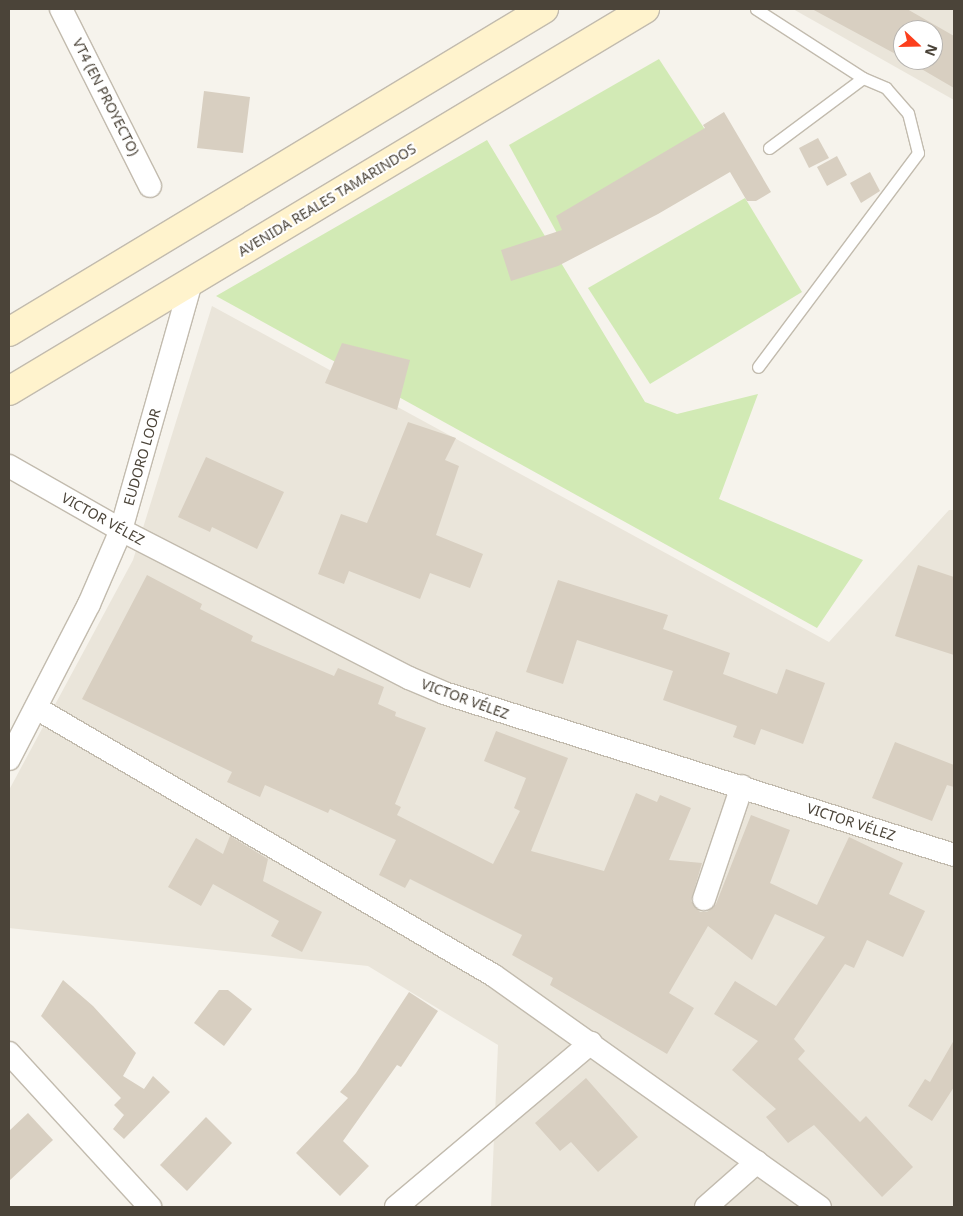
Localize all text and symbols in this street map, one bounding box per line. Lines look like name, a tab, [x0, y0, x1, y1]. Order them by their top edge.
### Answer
north arrow	[893, 20, 943, 70]
street label: VT4 (EN PROYECTO)	[69, 36, 143, 158]
text: N	[921, 41, 942, 59]
street label: AVENIDA REALES TAMARINDOS	[235, 140, 419, 260]
street label: EUDORO LOOR	[120, 407, 164, 507]
street label: VICTOR VÉLEZ	[59, 489, 147, 549]
street label: VICTOR VÉLEZ	[419, 675, 511, 723]
street label: VICTOR VÉLEZ	[805, 800, 897, 844]

